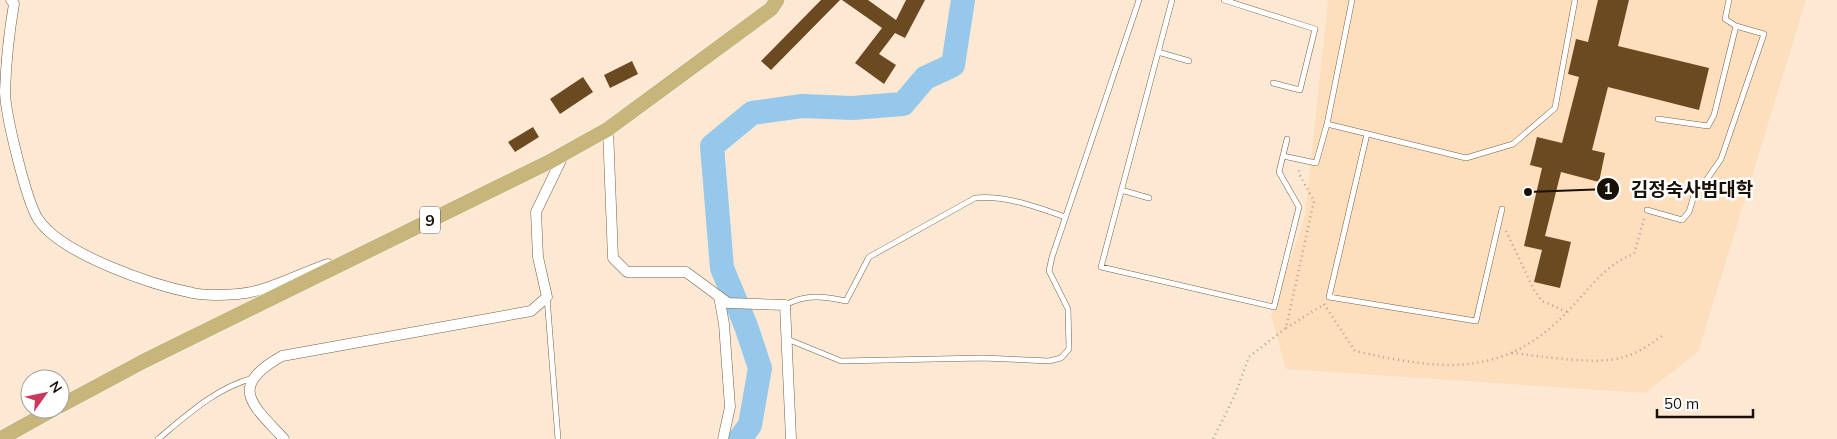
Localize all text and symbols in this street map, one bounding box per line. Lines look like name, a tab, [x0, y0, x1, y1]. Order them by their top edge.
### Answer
callout: 김정숙사범대학	[1596, 172, 1763, 206]
text: 김정숙사범대학	[1631, 177, 1753, 201]
text: 1	[1603, 179, 1613, 198]
road number: 9	[420, 206, 440, 234]
north arrow	[20, 369, 70, 419]
text: N	[45, 378, 66, 396]
scale bar	[1657, 386, 1753, 418]
text: 50 m	[1664, 394, 1699, 413]

